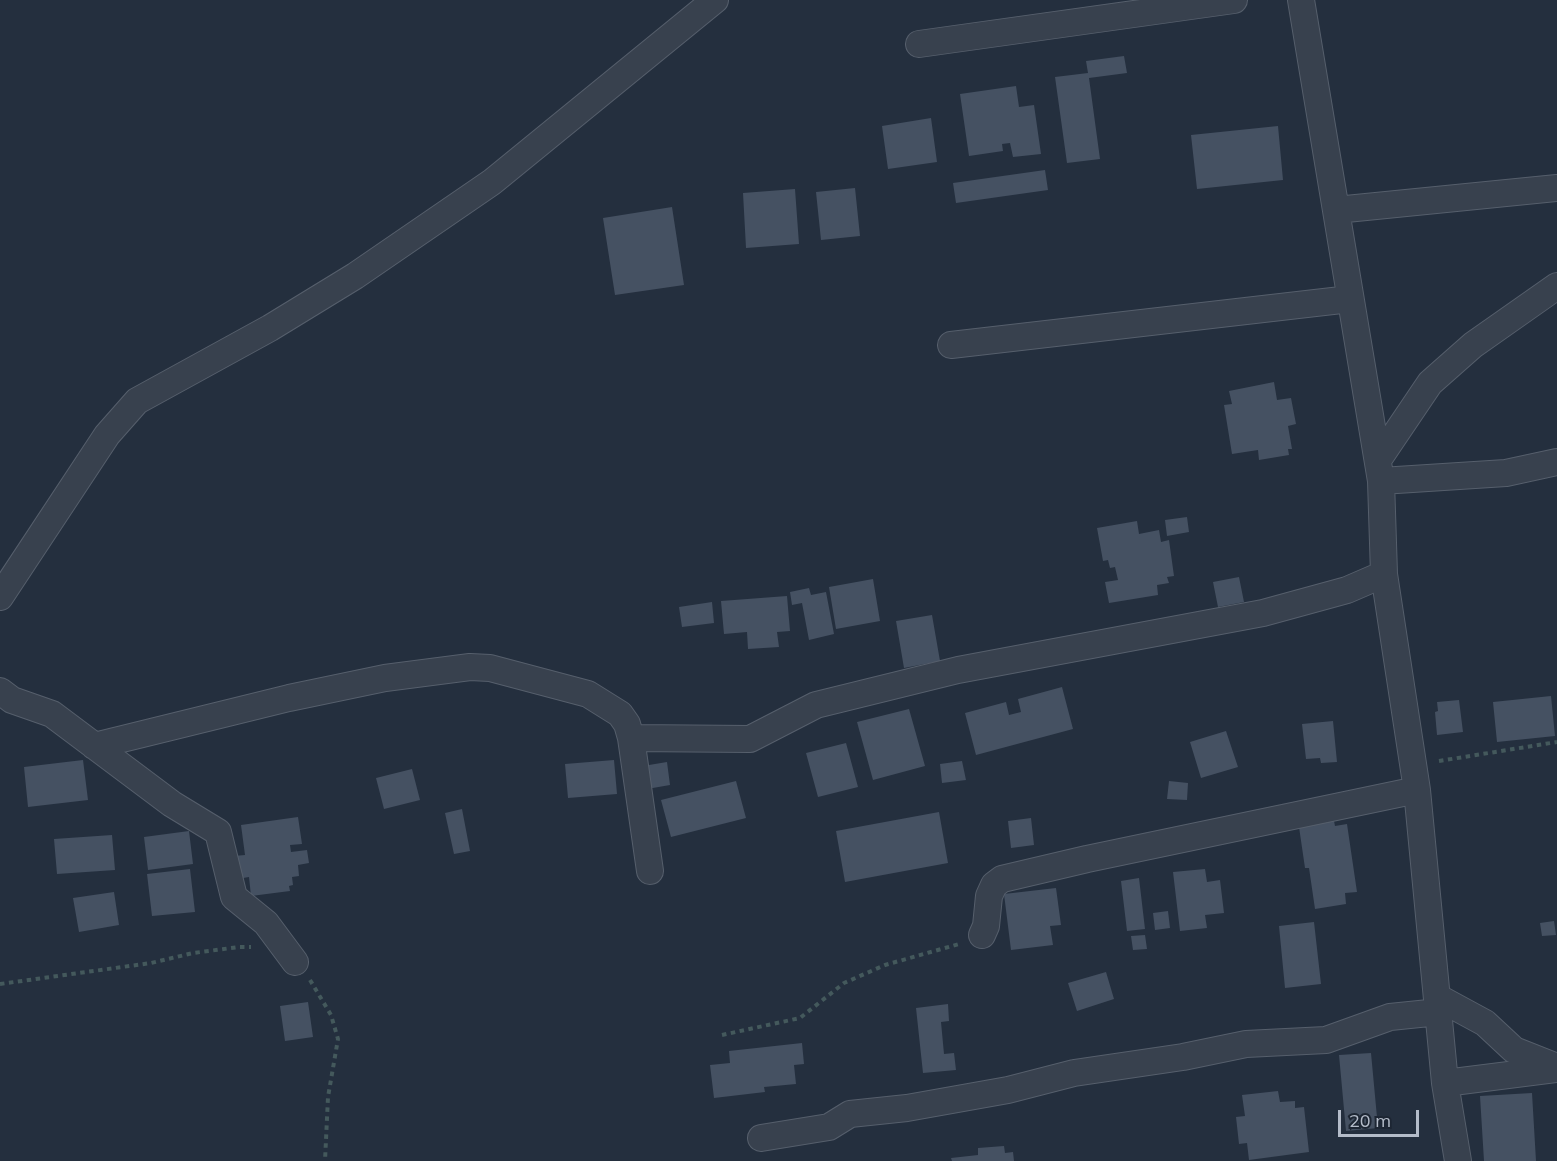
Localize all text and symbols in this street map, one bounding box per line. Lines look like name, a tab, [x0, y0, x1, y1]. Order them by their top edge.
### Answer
scale bar	[1341, 1098, 1422, 1136]
text: 20 m	[1349, 1109, 1391, 1132]

